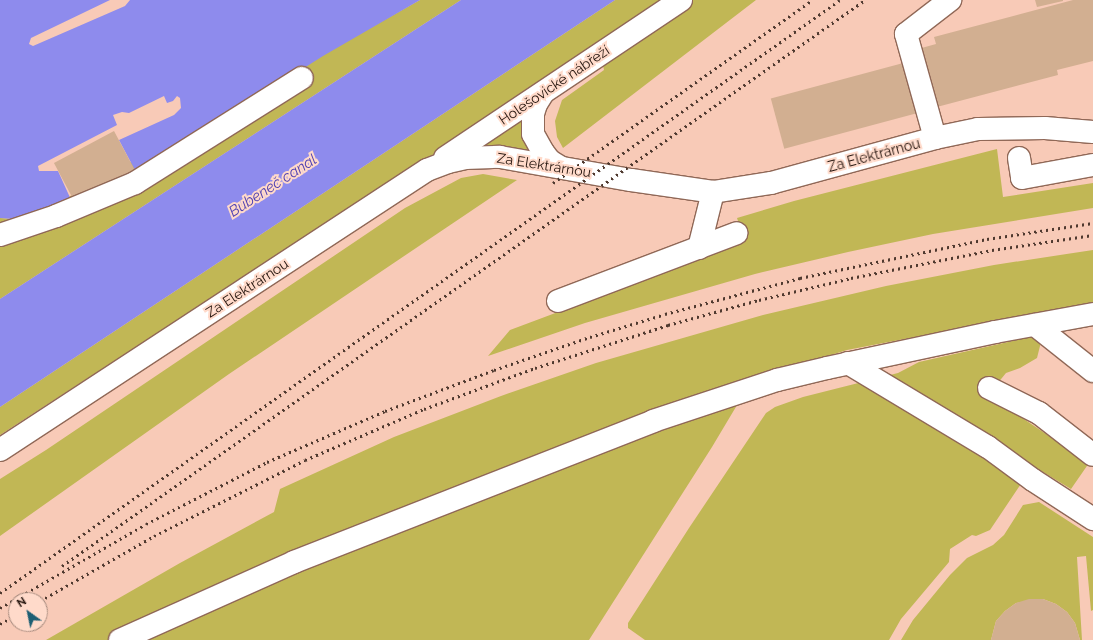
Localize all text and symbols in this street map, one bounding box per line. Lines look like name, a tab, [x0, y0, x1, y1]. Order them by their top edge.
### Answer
street label: Holešovické nábřeží	[496, 42, 612, 128]
street label: Za Elektrárnou	[826, 135, 922, 175]
street label: Za Elektrárnou	[496, 149, 592, 181]
water label: Bubeneč canal	[226, 151, 320, 221]
street label: Za Elektrárnou	[203, 255, 291, 321]
north arrow	[8, 592, 48, 632]
text: N	[15, 595, 29, 610]

